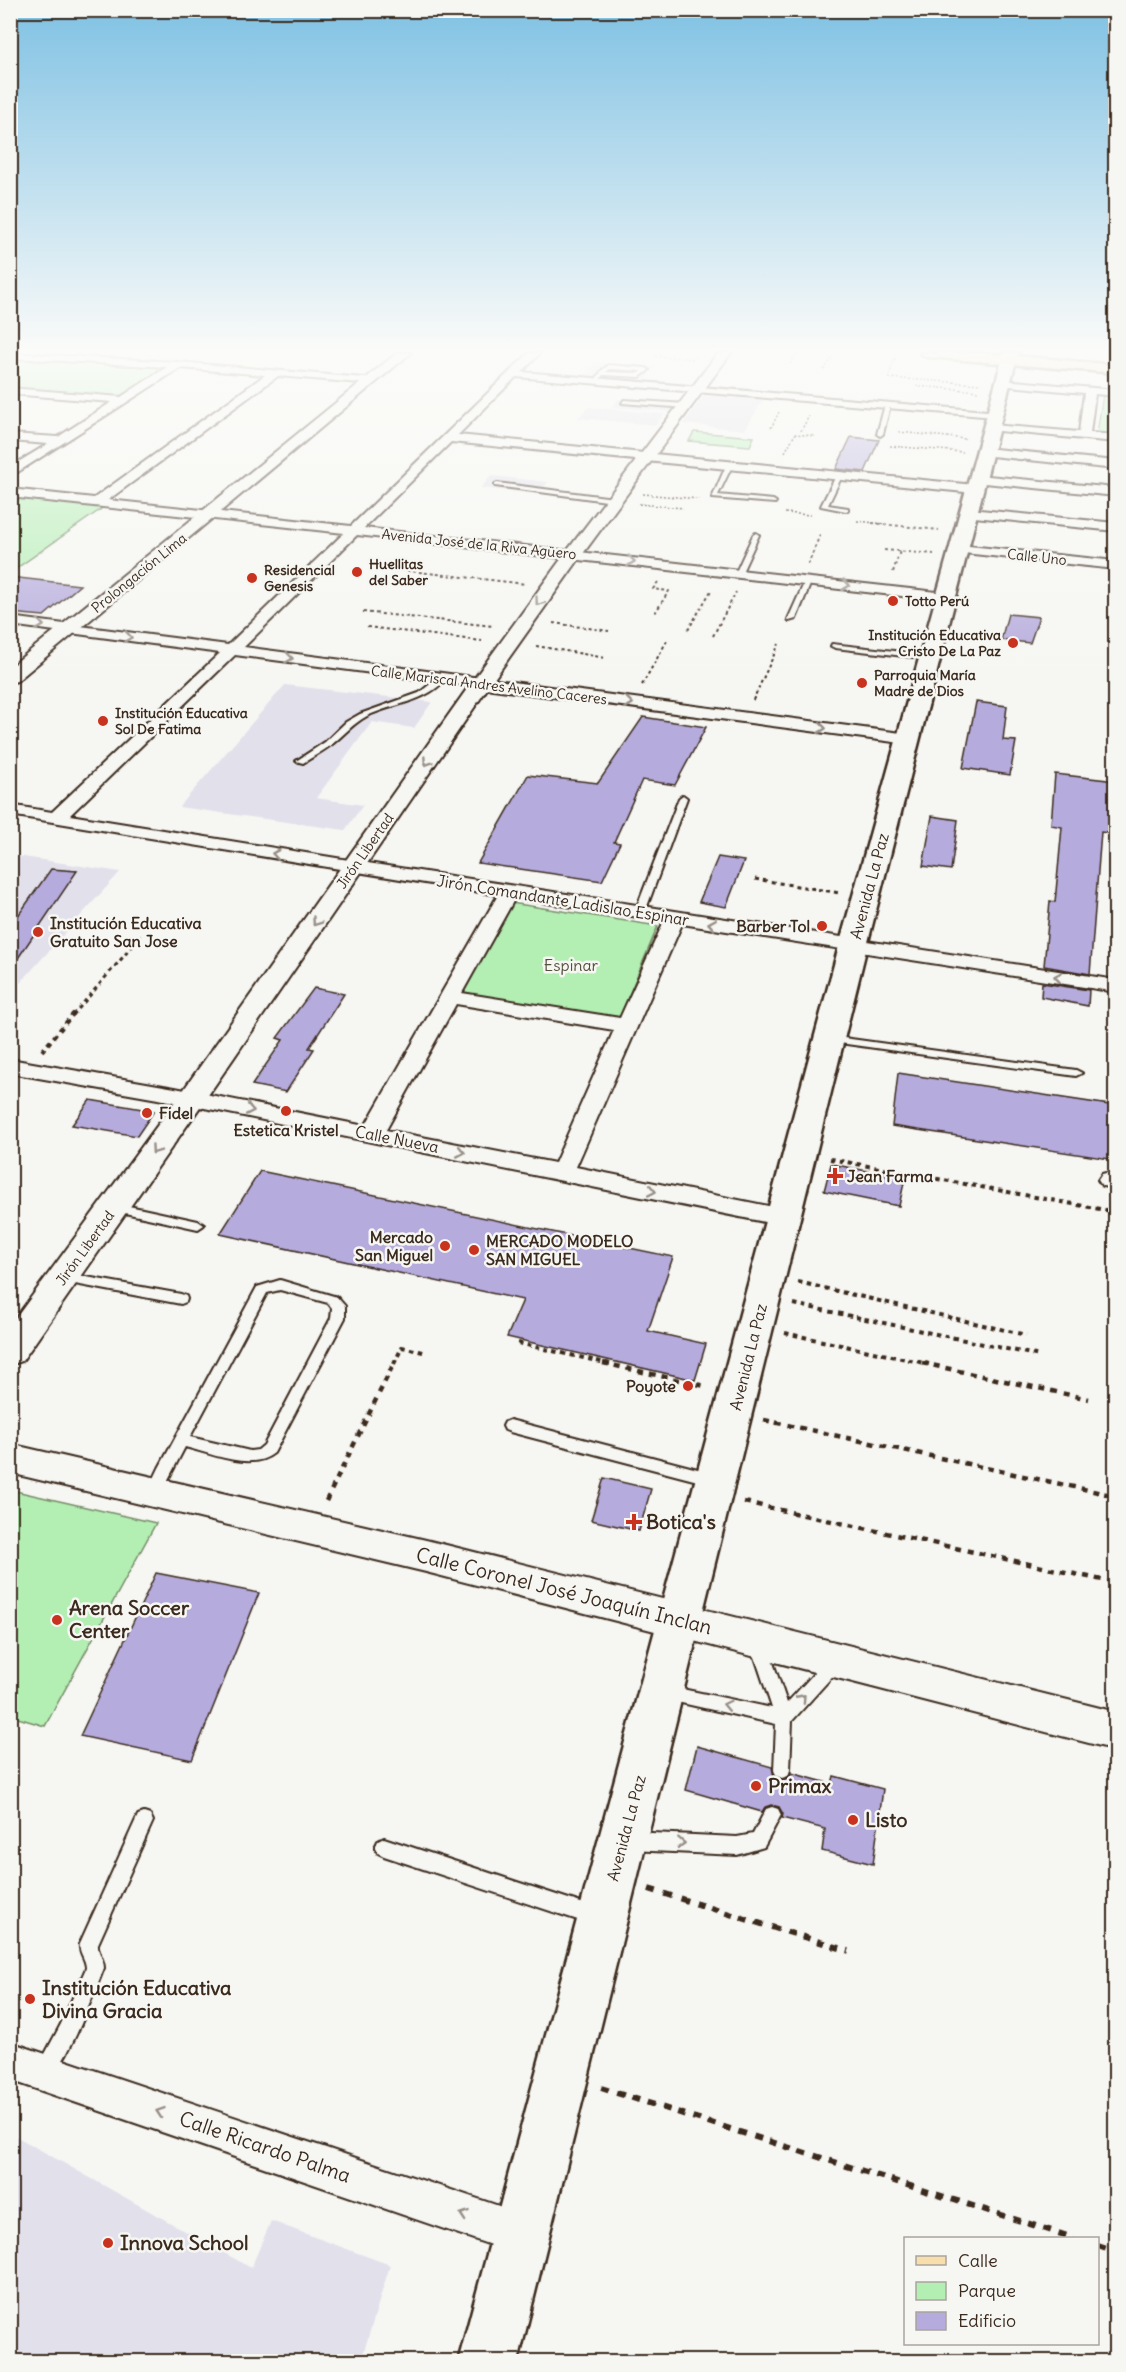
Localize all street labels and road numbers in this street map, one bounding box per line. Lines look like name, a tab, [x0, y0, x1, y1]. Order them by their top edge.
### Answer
street label: Avenida José de la Riva Agüero	[381, 525, 577, 563]
street label: Prolongación Lima	[88, 529, 190, 617]
street label: Calle Uno	[1006, 545, 1068, 569]
street label: Calle Mariscal Andres Avelino Caceres	[370, 662, 608, 708]
street label: Jirón Libertad	[332, 810, 398, 892]
street label: Avenida La Paz	[845, 830, 893, 941]
street label: Jirón Comandante Ladislao Espinar	[435, 870, 691, 930]
street label: Calle Nueva	[353, 1121, 441, 1157]
street label: Jirón Libertad	[52, 1207, 118, 1289]
street label: Avenida La Paz	[725, 1301, 771, 1412]
street label: Calle Coronel José Joaquín Inclan	[414, 1542, 715, 1639]
street label: Avenida La Paz	[602, 1772, 650, 1883]
street label: Calle Ricardo Palma	[176, 2105, 354, 2188]

